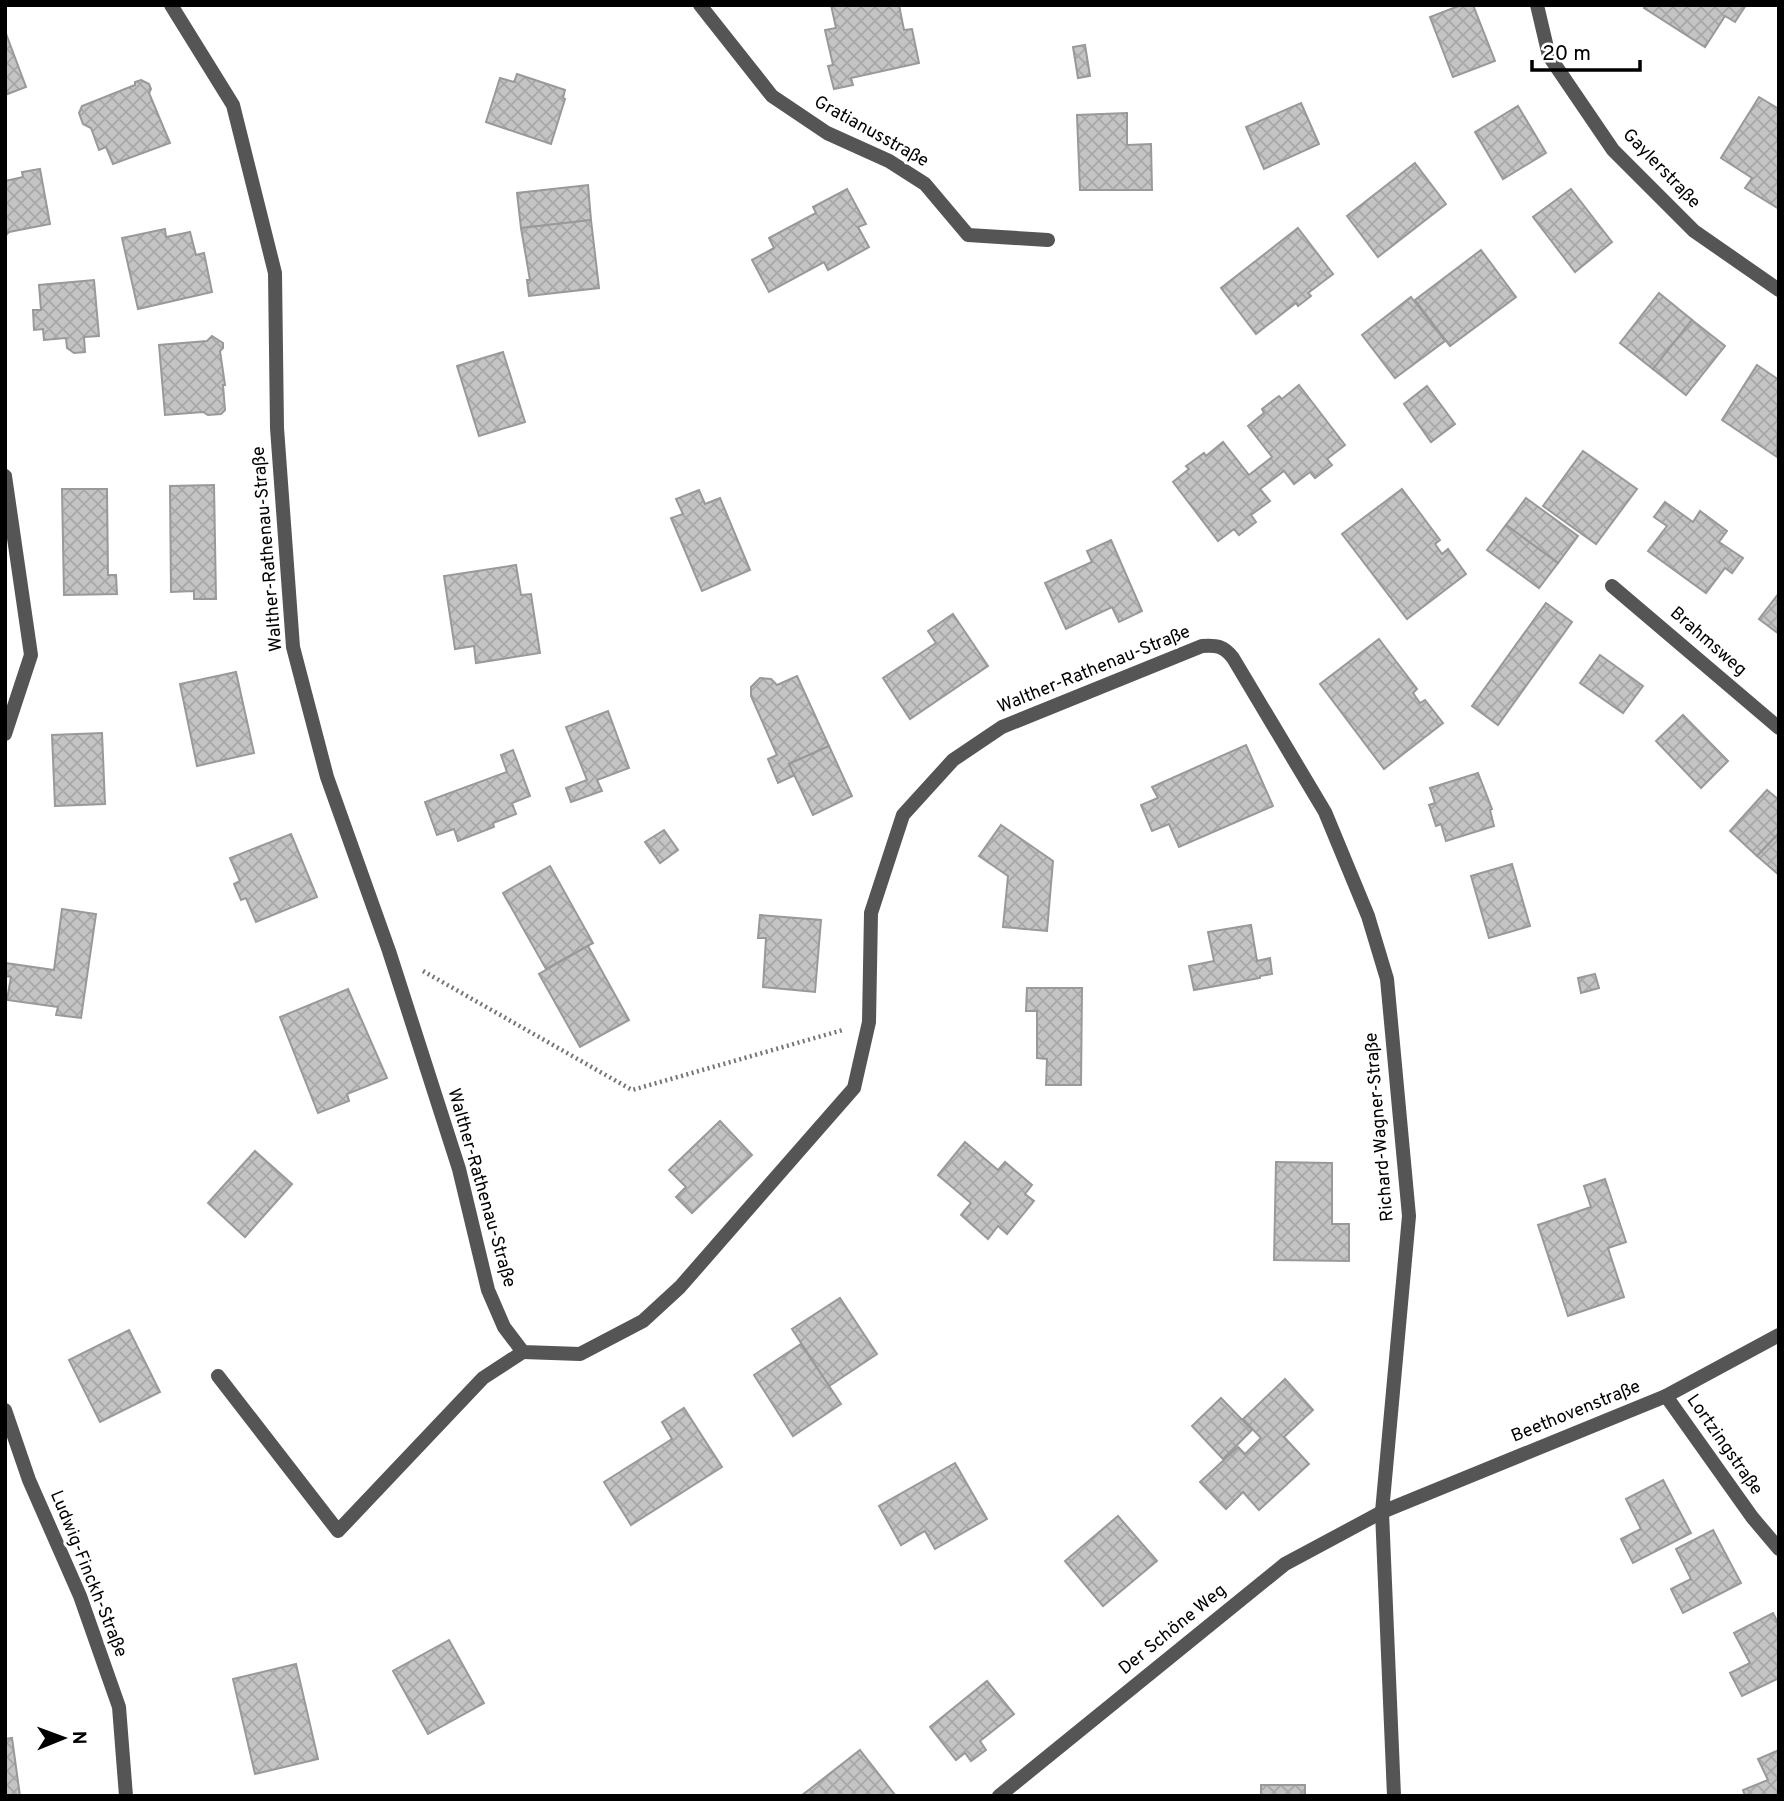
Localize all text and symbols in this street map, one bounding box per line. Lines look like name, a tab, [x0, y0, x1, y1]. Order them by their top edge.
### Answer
scale bar	[1532, 28, 1640, 72]
text: 20 m	[1542, 41, 1591, 68]
street label: Gratianusstraße	[810, 91, 932, 173]
street label: Gaylerstraße	[1617, 124, 1705, 214]
street label: Walther-Rathenau-Straße	[248, 445, 288, 653]
street label: Brahmsweg	[1665, 602, 1751, 682]
street label: Walther-Rathenau-Straße	[994, 621, 1194, 719]
street label: Richard-Wagner-Straße	[1360, 1031, 1400, 1223]
street label: Walther-Rathenau-Straße	[442, 1086, 520, 1290]
street label: Beethovenstraße	[1508, 1376, 1644, 1448]
street label: Lortzingstraße	[1681, 1390, 1767, 1500]
street label: Ludwig-Finckh-Straße	[44, 1487, 132, 1661]
street label: Der Schöne Weg	[1114, 1579, 1232, 1681]
north arrow	[28, 1703, 98, 1773]
text: N	[66, 1731, 90, 1745]

